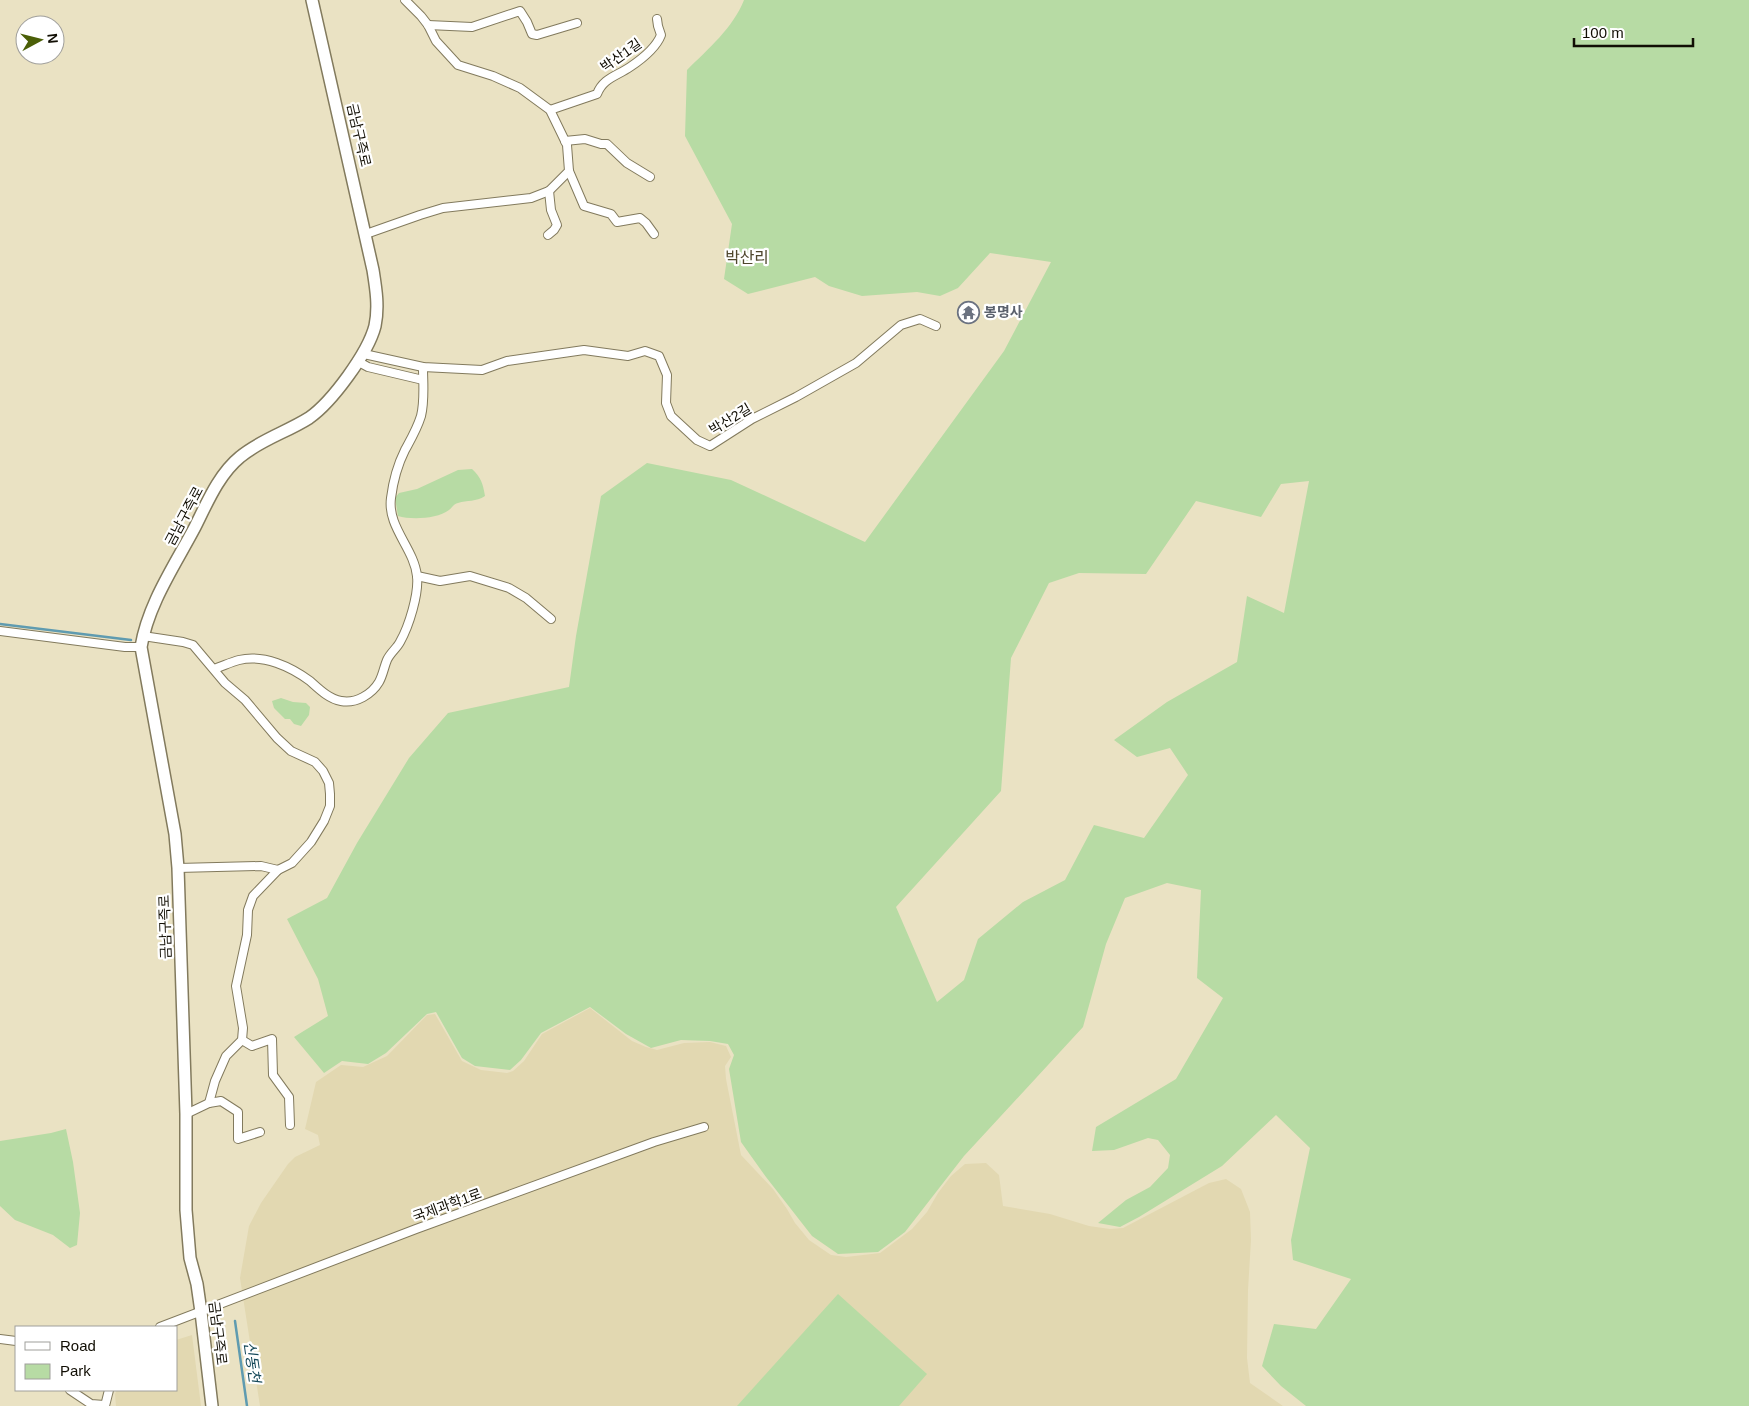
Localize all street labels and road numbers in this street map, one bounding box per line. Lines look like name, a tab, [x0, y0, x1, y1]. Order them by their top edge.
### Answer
street label: 박산1길	[597, 35, 645, 75]
street label: 금남구즉로	[344, 102, 374, 168]
street label: 박산2길	[706, 400, 754, 438]
street label: 금남구즉로	[162, 484, 206, 548]
street label: 금남구즉로	[156, 894, 174, 959]
street label: 국제과학1로	[410, 1185, 484, 1225]
street label: 금남구즉로	[206, 1300, 230, 1366]

